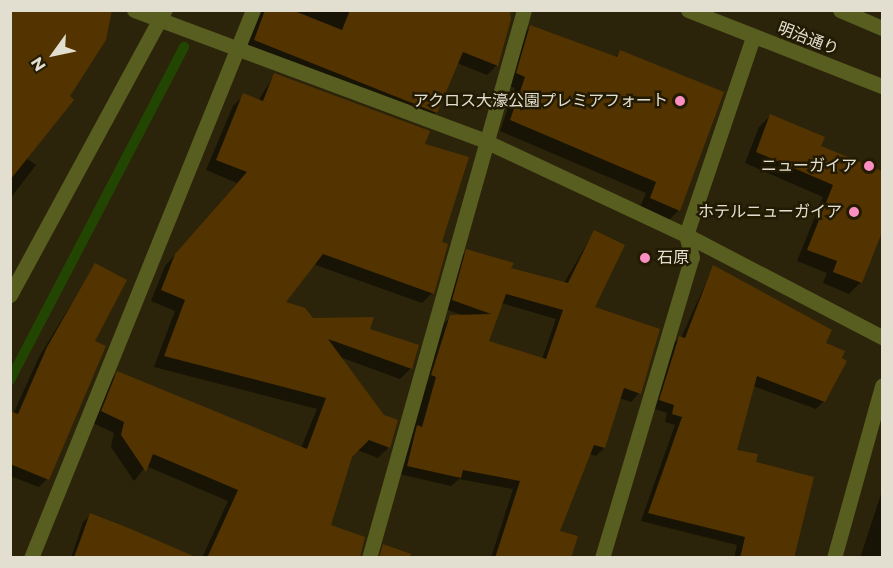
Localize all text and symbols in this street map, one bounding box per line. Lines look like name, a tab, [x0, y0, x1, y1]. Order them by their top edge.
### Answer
street label: 明治通り	[775, 19, 841, 59]
north arrow	[24, 24, 84, 84]
text: N	[27, 53, 50, 75]
place label: アクロス大濠公園プレミアフォート	[412, 91, 668, 111]
marker: アクロス大濠公園プレミアフォート	[673, 94, 687, 108]
place label: ニューガイア	[761, 156, 857, 176]
marker: ニューガイア	[862, 159, 876, 173]
place label: ホテルニューガイア	[698, 202, 842, 222]
marker: ホテルニューガイア	[847, 205, 861, 219]
place label: 石原	[657, 248, 689, 268]
marker: 石原	[638, 251, 652, 265]

